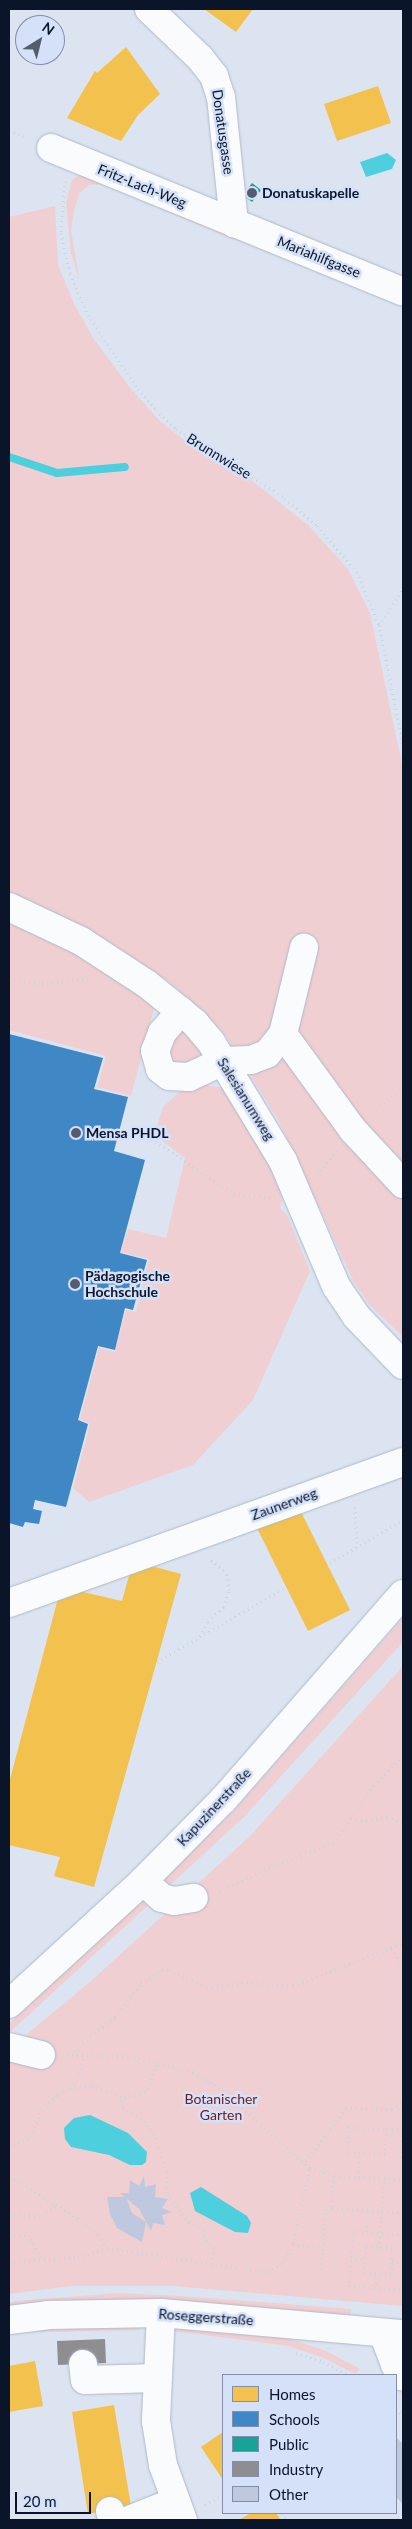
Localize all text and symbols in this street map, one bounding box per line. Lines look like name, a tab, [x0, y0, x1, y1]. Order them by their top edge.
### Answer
north arrow	[15, 15, 65, 65]
text: N	[39, 18, 58, 38]
street label: Donatusgasse	[209, 88, 237, 176]
street label: Fritz-Lach-Weg	[95, 161, 189, 211]
place label: Donatuskapelle	[262, 185, 359, 201]
marker: Donatuskapelle	[246, 187, 258, 199]
street label: Mariahilfgasse	[275, 233, 363, 281]
street label: Brunnwiese	[184, 430, 254, 482]
street label: Salesianumweg	[214, 1055, 278, 1143]
place label: Mensa PHDL	[86, 1125, 168, 1141]
marker: Mensa PHDL	[70, 1127, 82, 1139]
place label: Pädagogische Hochschule	[85, 1268, 170, 1300]
marker: Pädagogische Hochschule	[69, 1278, 81, 1290]
street label: Zaunerweg	[249, 1484, 319, 1524]
street label: Kapuzinerstraße	[174, 1765, 254, 1849]
park label: Botanischer Garten	[185, 2091, 257, 2124]
street label: Roseggerstraße	[158, 2305, 254, 2329]
legend	[222, 2374, 397, 2514]
text: Homes	[269, 2385, 315, 2403]
text: Schools	[269, 2410, 320, 2428]
text: Public	[269, 2435, 309, 2453]
text: Industry	[269, 2460, 323, 2478]
scale bar	[18, 2482, 94, 2514]
text: Other	[269, 2485, 308, 2503]
text: 20 m	[23, 2492, 57, 2510]

